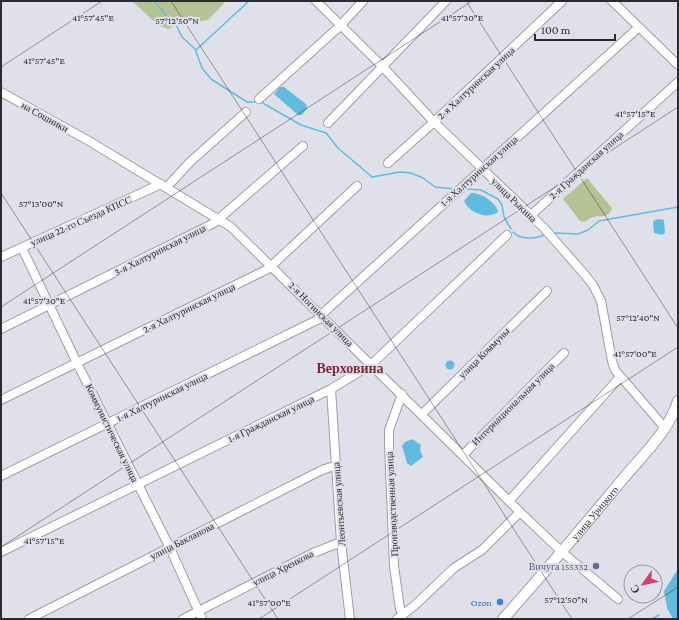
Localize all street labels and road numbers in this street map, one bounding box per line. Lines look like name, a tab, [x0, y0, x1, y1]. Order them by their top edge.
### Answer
street label: 2-я Халтуринская улица	[435, 44, 517, 122]
street label: на Сошники	[20, 100, 71, 135]
street label: 2-я Гражданская улица	[547, 128, 626, 201]
street label: 1-я Халтуринская улица	[438, 133, 520, 209]
street label: улица Рыкина	[489, 176, 539, 225]
street label: улица 22-го Съезда КПСС	[29, 194, 133, 248]
street label: 3-я Халтуринская улица	[112, 222, 208, 278]
street label: 2-я Ногинская улица	[286, 279, 356, 349]
street label: 2-я Халтуринская улица	[141, 281, 237, 335]
street label: улица Коммуны	[456, 325, 512, 381]
street label: Интернациональная улица	[469, 360, 557, 448]
street label: 1-я Халтуринская улица	[115, 370, 210, 424]
street label: Коммунистическая улица	[83, 382, 141, 484]
street label: 1-я Гражданская улица	[226, 393, 316, 445]
street label: Производственная улица	[384, 451, 400, 557]
street label: Леонтьевская улица	[331, 461, 347, 546]
street label: улица Урицкого	[569, 484, 620, 542]
street label: улица Бакланова	[148, 520, 216, 562]
street label: улица Хренкова	[251, 548, 316, 588]

